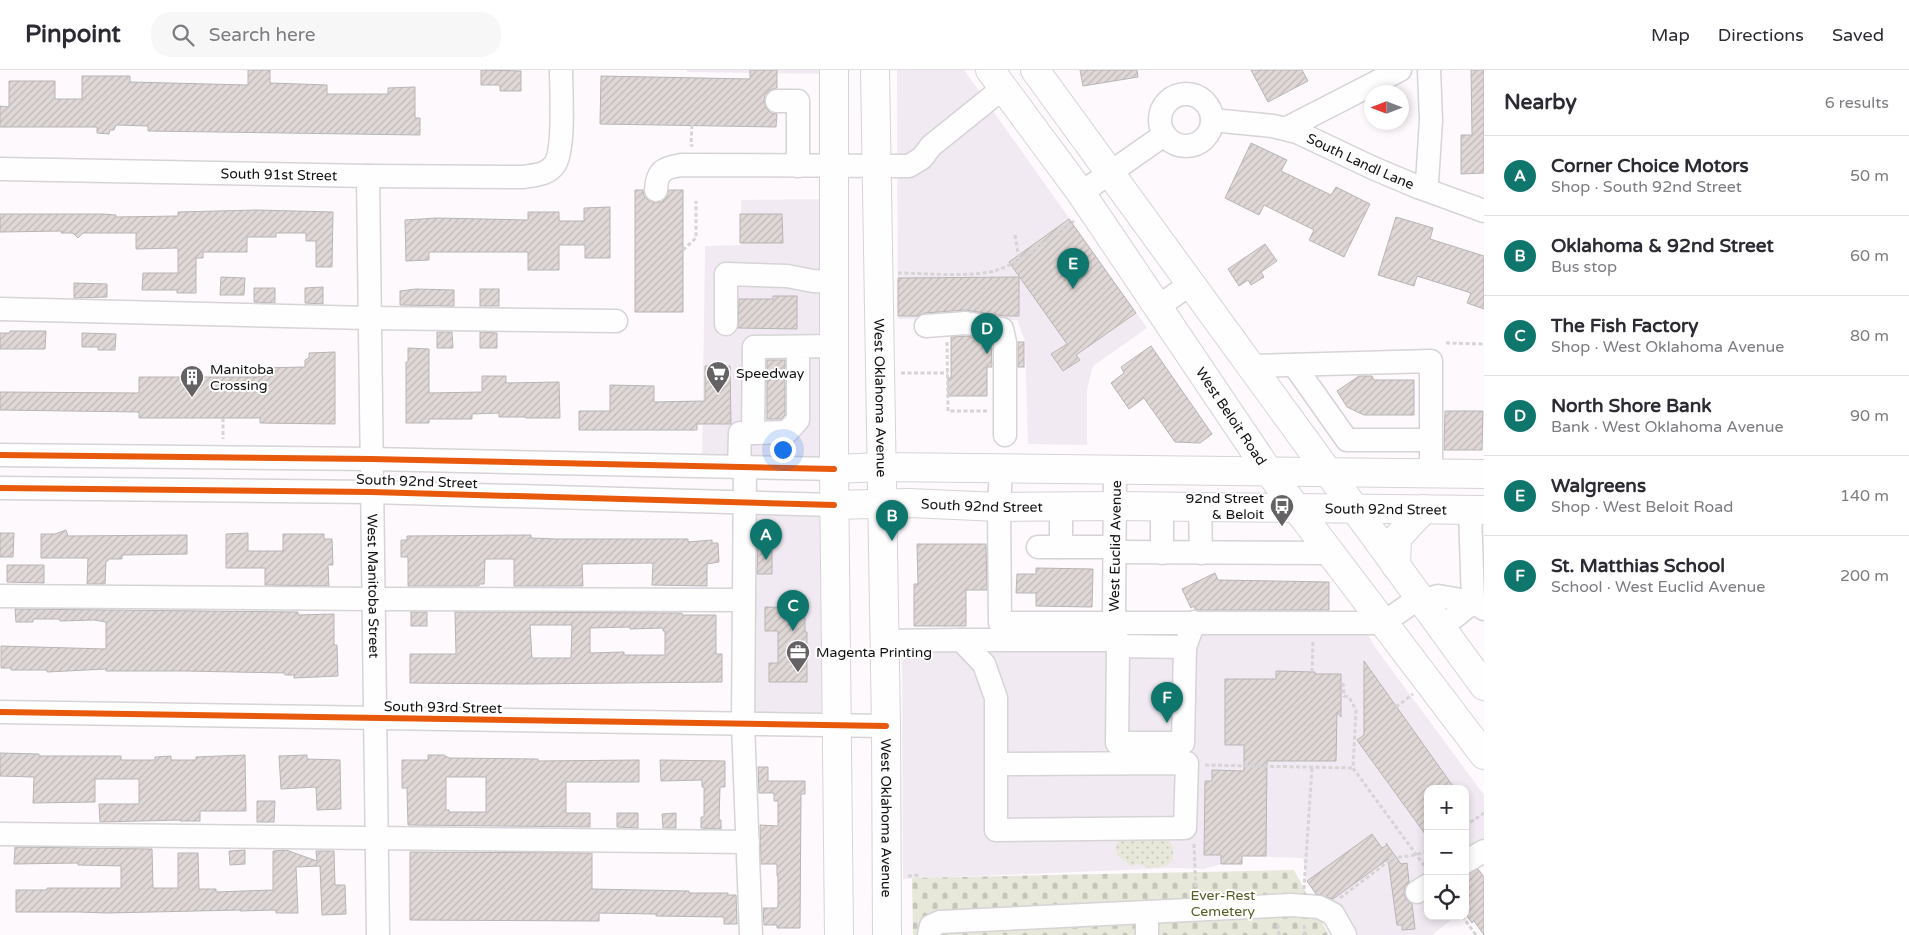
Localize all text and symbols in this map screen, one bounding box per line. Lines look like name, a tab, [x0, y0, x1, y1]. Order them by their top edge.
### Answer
search box	[151, 12, 501, 57]
text: Pinpoint	[25, 20, 121, 49]
icon: search	[169, 21, 197, 49]
text: Search here	[209, 24, 316, 46]
text: Map	[1651, 24, 1690, 46]
text: Directions	[1718, 24, 1804, 46]
text: Saved	[1832, 24, 1884, 46]
north arrow	[1364, 85, 1409, 130]
text: Nearby	[1504, 90, 1577, 115]
text: 6 results	[1825, 93, 1889, 113]
street label: South Landl Lane	[1304, 130, 1417, 193]
text: Corner Choice Motors	[1551, 155, 1749, 177]
street label: South 91st Street	[221, 165, 338, 184]
text: A	[1514, 166, 1526, 186]
text: 50 m	[1850, 166, 1889, 186]
text: Shop · South 92nd Street	[1551, 177, 1742, 197]
text: Oklahoma & 92nd Street	[1551, 235, 1774, 257]
text: B	[1514, 246, 1526, 266]
text: 60 m	[1850, 246, 1889, 266]
pin: E	[1057, 248, 1089, 289]
text: Bus stop	[1551, 257, 1617, 277]
pin: D	[971, 313, 1003, 354]
text: The Fish Factory	[1551, 315, 1699, 337]
street label: West Oklahoma Avenue	[870, 318, 890, 478]
text: C	[1514, 326, 1526, 346]
text: 80 m	[1850, 326, 1889, 346]
text: Shop · West Oklahoma Avenue	[1551, 337, 1784, 357]
supermarket icon: Speedway	[705, 360, 731, 394]
place label: Manitoba Crossing	[210, 361, 274, 394]
building icon: Manitoba Crossing	[179, 364, 205, 398]
street label: West Beloit Road	[1192, 364, 1270, 469]
place label: Speedway	[736, 365, 805, 382]
text: North Shore Bank	[1551, 395, 1712, 417]
text: D	[1514, 406, 1526, 426]
text: 90 m	[1850, 406, 1889, 426]
text: Bank · West Oklahoma Avenue	[1551, 417, 1784, 437]
your location	[770, 437, 796, 463]
street label: South 92nd Street	[356, 471, 479, 492]
text: Walgreens	[1551, 475, 1646, 497]
street label: West Euclid Avenue	[1106, 480, 1125, 612]
text: E	[1515, 486, 1525, 506]
text: 140 m	[1840, 486, 1889, 506]
place label: 92nd Street & Beloit	[1185, 490, 1265, 523]
bus stop icon: 92nd Street & Beloit	[1269, 493, 1295, 527]
street label: South 92nd Street	[921, 496, 1044, 516]
text: Shop · West Beloit Road	[1551, 497, 1733, 517]
pin: B	[876, 500, 908, 541]
street label: South 92nd Street	[1325, 500, 1448, 519]
street label: West Manitoba Street	[363, 513, 382, 659]
pin: A	[750, 519, 782, 560]
text: St. Matthias School	[1551, 555, 1725, 577]
text: F	[1515, 566, 1525, 586]
text: 200 m	[1840, 566, 1889, 586]
text: School · West Euclid Avenue	[1551, 577, 1765, 597]
pin: C	[777, 590, 809, 631]
office icon: Magenta Printing	[785, 639, 811, 673]
place label: Magenta Printing	[816, 644, 932, 661]
pin: F	[1151, 682, 1183, 723]
street label: South 93rd Street	[384, 698, 503, 717]
street label: West Oklahoma Avenue	[877, 738, 895, 898]
map controls	[1424, 785, 1469, 920]
button: +	[1424, 785, 1469, 830]
button: −	[1424, 830, 1469, 875]
button: locate	[1424, 875, 1469, 920]
park label: Ever-Rest Cemetery	[1191, 887, 1256, 920]

